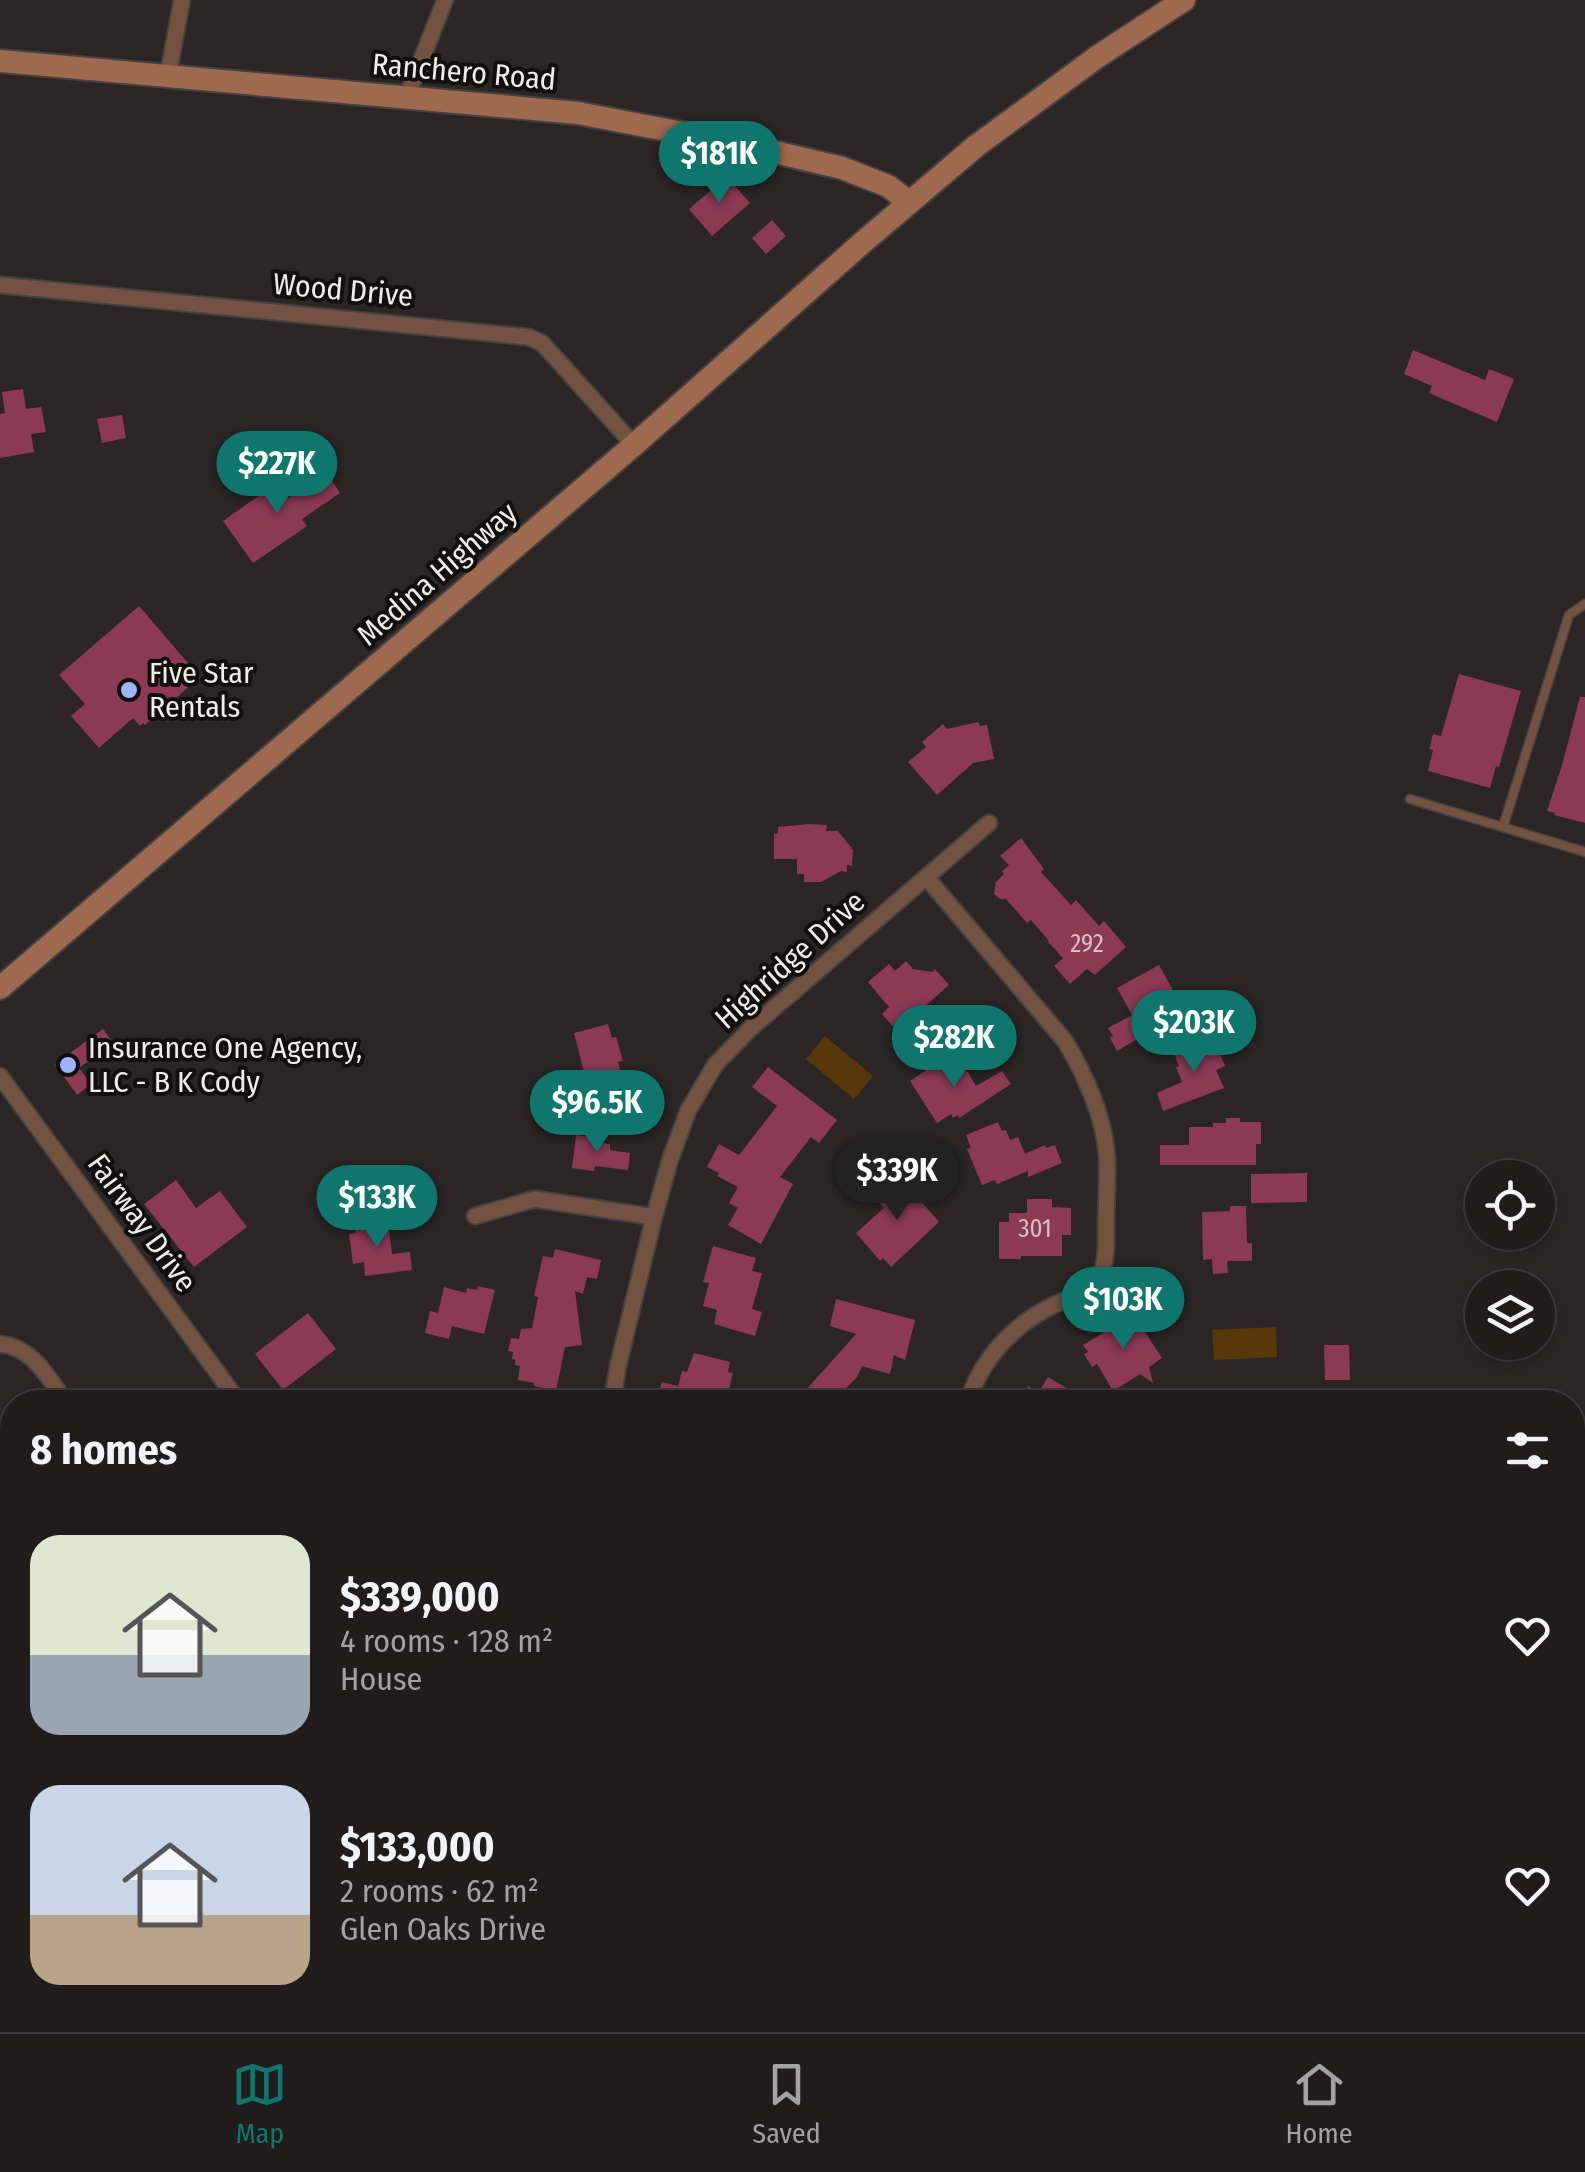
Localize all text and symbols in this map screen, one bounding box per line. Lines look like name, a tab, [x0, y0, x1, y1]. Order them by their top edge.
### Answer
street label: Ranchero Road	[370, 46, 558, 98]
pin: $181K	[649, 121, 789, 206]
text: $181K	[681, 134, 757, 172]
street label: Wood Drive	[272, 266, 414, 314]
pin: $227K	[207, 431, 347, 516]
text: $227K	[238, 444, 316, 482]
street label: Medina Highway	[350, 494, 525, 653]
place label: Five Star Rentals	[149, 655, 254, 725]
marker: Five Star Rentals	[118, 679, 140, 701]
street label: Highridge Drive	[708, 883, 872, 1037]
house number: 292	[1070, 929, 1104, 959]
pin: $203K	[1124, 990, 1264, 1075]
text: $203K	[1153, 1003, 1235, 1041]
pin: $282K	[884, 1005, 1024, 1090]
text: $282K	[914, 1018, 994, 1056]
place label: Insurance One Agency, LLC - B K Cody	[88, 1030, 362, 1100]
marker: Insurance One Agency, LLC - B K Cody	[57, 1054, 79, 1076]
pin: $96.5K	[516, 1070, 678, 1155]
text: $96.5K	[552, 1083, 642, 1121]
pin: $339K	[827, 1138, 967, 1223]
street label: Fairway Drive	[80, 1147, 204, 1299]
text: $339K	[856, 1151, 938, 1189]
map controls	[1465, 1160, 1555, 1360]
button: locate	[1465, 1160, 1555, 1250]
pin: $133K	[307, 1165, 447, 1250]
text: $133K	[338, 1178, 416, 1216]
house number: 301	[1018, 1214, 1052, 1244]
pin: $103K	[1053, 1267, 1193, 1352]
button: layers	[1465, 1270, 1555, 1360]
text: $103K	[1083, 1280, 1163, 1318]
icon: filters	[1500, 1423, 1555, 1478]
text: 8 homes	[30, 1425, 177, 1475]
text: $339,000	[340, 1572, 500, 1622]
icon: home	[110, 1575, 230, 1695]
icon: heart	[1500, 1608, 1555, 1663]
text: 4 rooms · 128 m²	[340, 1622, 553, 1660]
text: House	[340, 1660, 422, 1698]
text: $133,000	[340, 1822, 495, 1872]
icon: home	[110, 1825, 230, 1945]
icon: heart	[1500, 1858, 1555, 1913]
text: 2 rooms · 62 m²	[340, 1872, 539, 1910]
text: Glen Oaks Drive	[340, 1910, 546, 1948]
tab: Map	[232, 2057, 287, 2150]
tab: Saved	[752, 2057, 821, 2150]
tab: Home	[1286, 2057, 1353, 2150]

